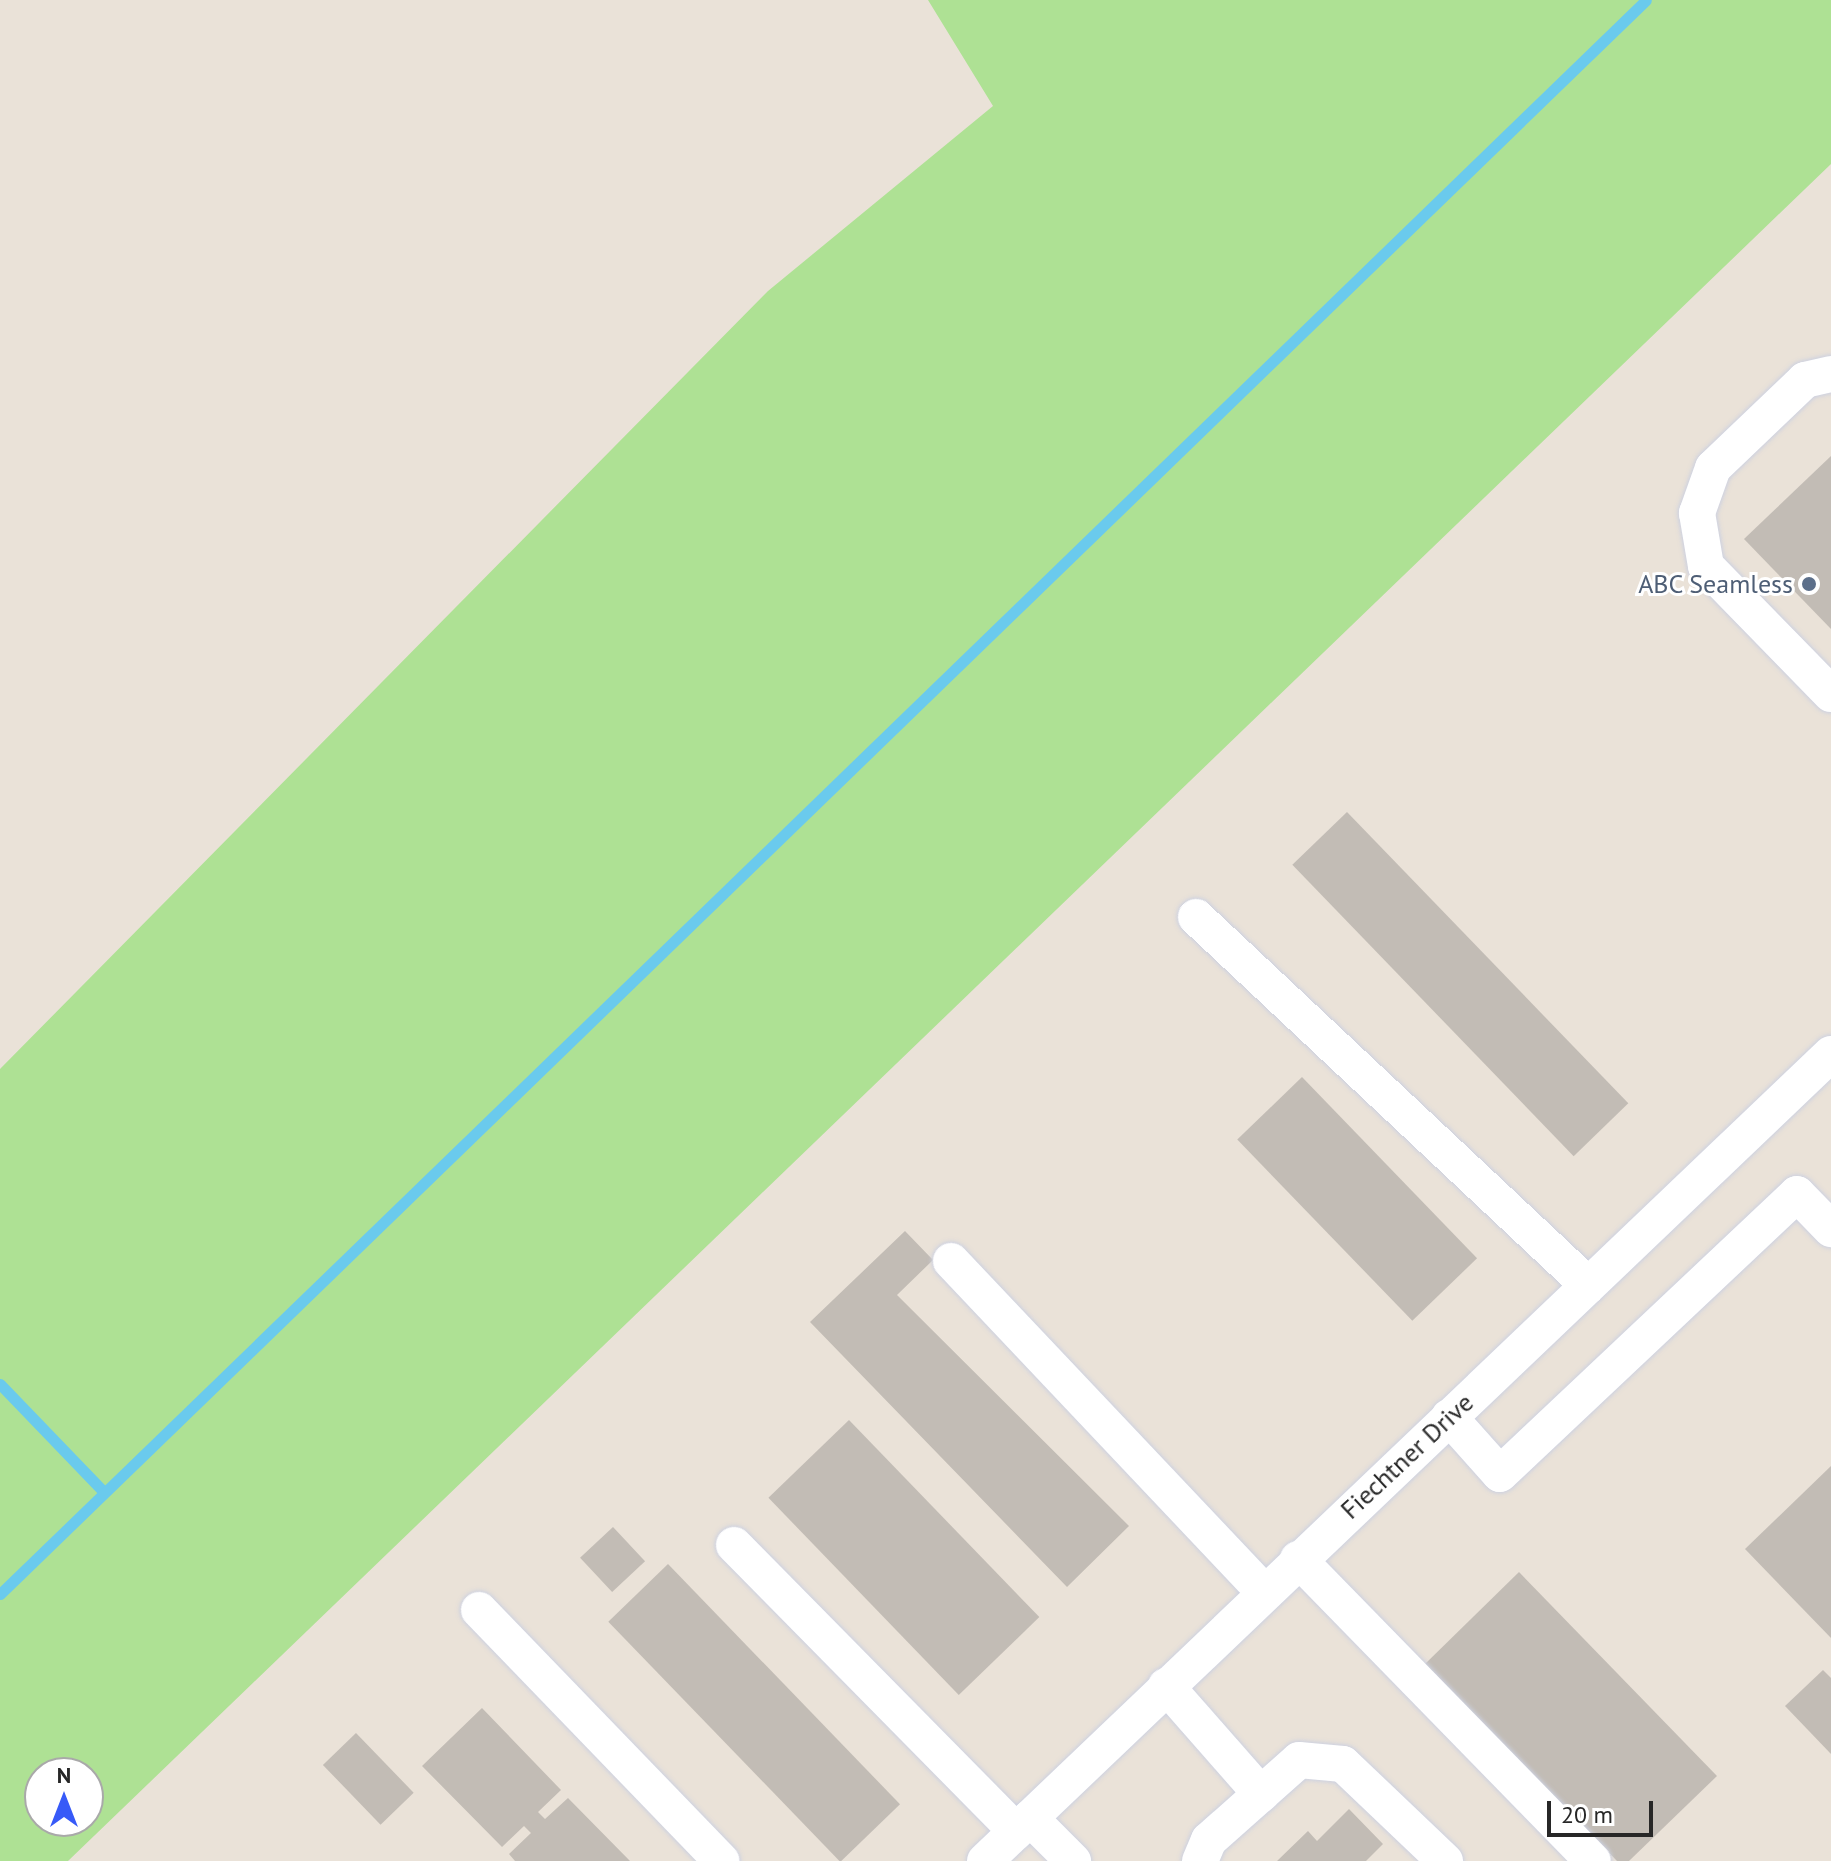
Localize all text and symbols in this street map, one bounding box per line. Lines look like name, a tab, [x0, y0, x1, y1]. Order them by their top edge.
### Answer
place label: ABC Seamless	[1637, 568, 1793, 600]
marker: ABC Seamless	[1800, 575, 1818, 593]
street label: Fiechtner Drive	[1334, 1387, 1480, 1525]
north arrow	[24, 1757, 104, 1837]
text: N	[57, 1761, 71, 1789]
scale bar	[1551, 1785, 1657, 1835]
text: 20 m	[1561, 1799, 1613, 1830]

